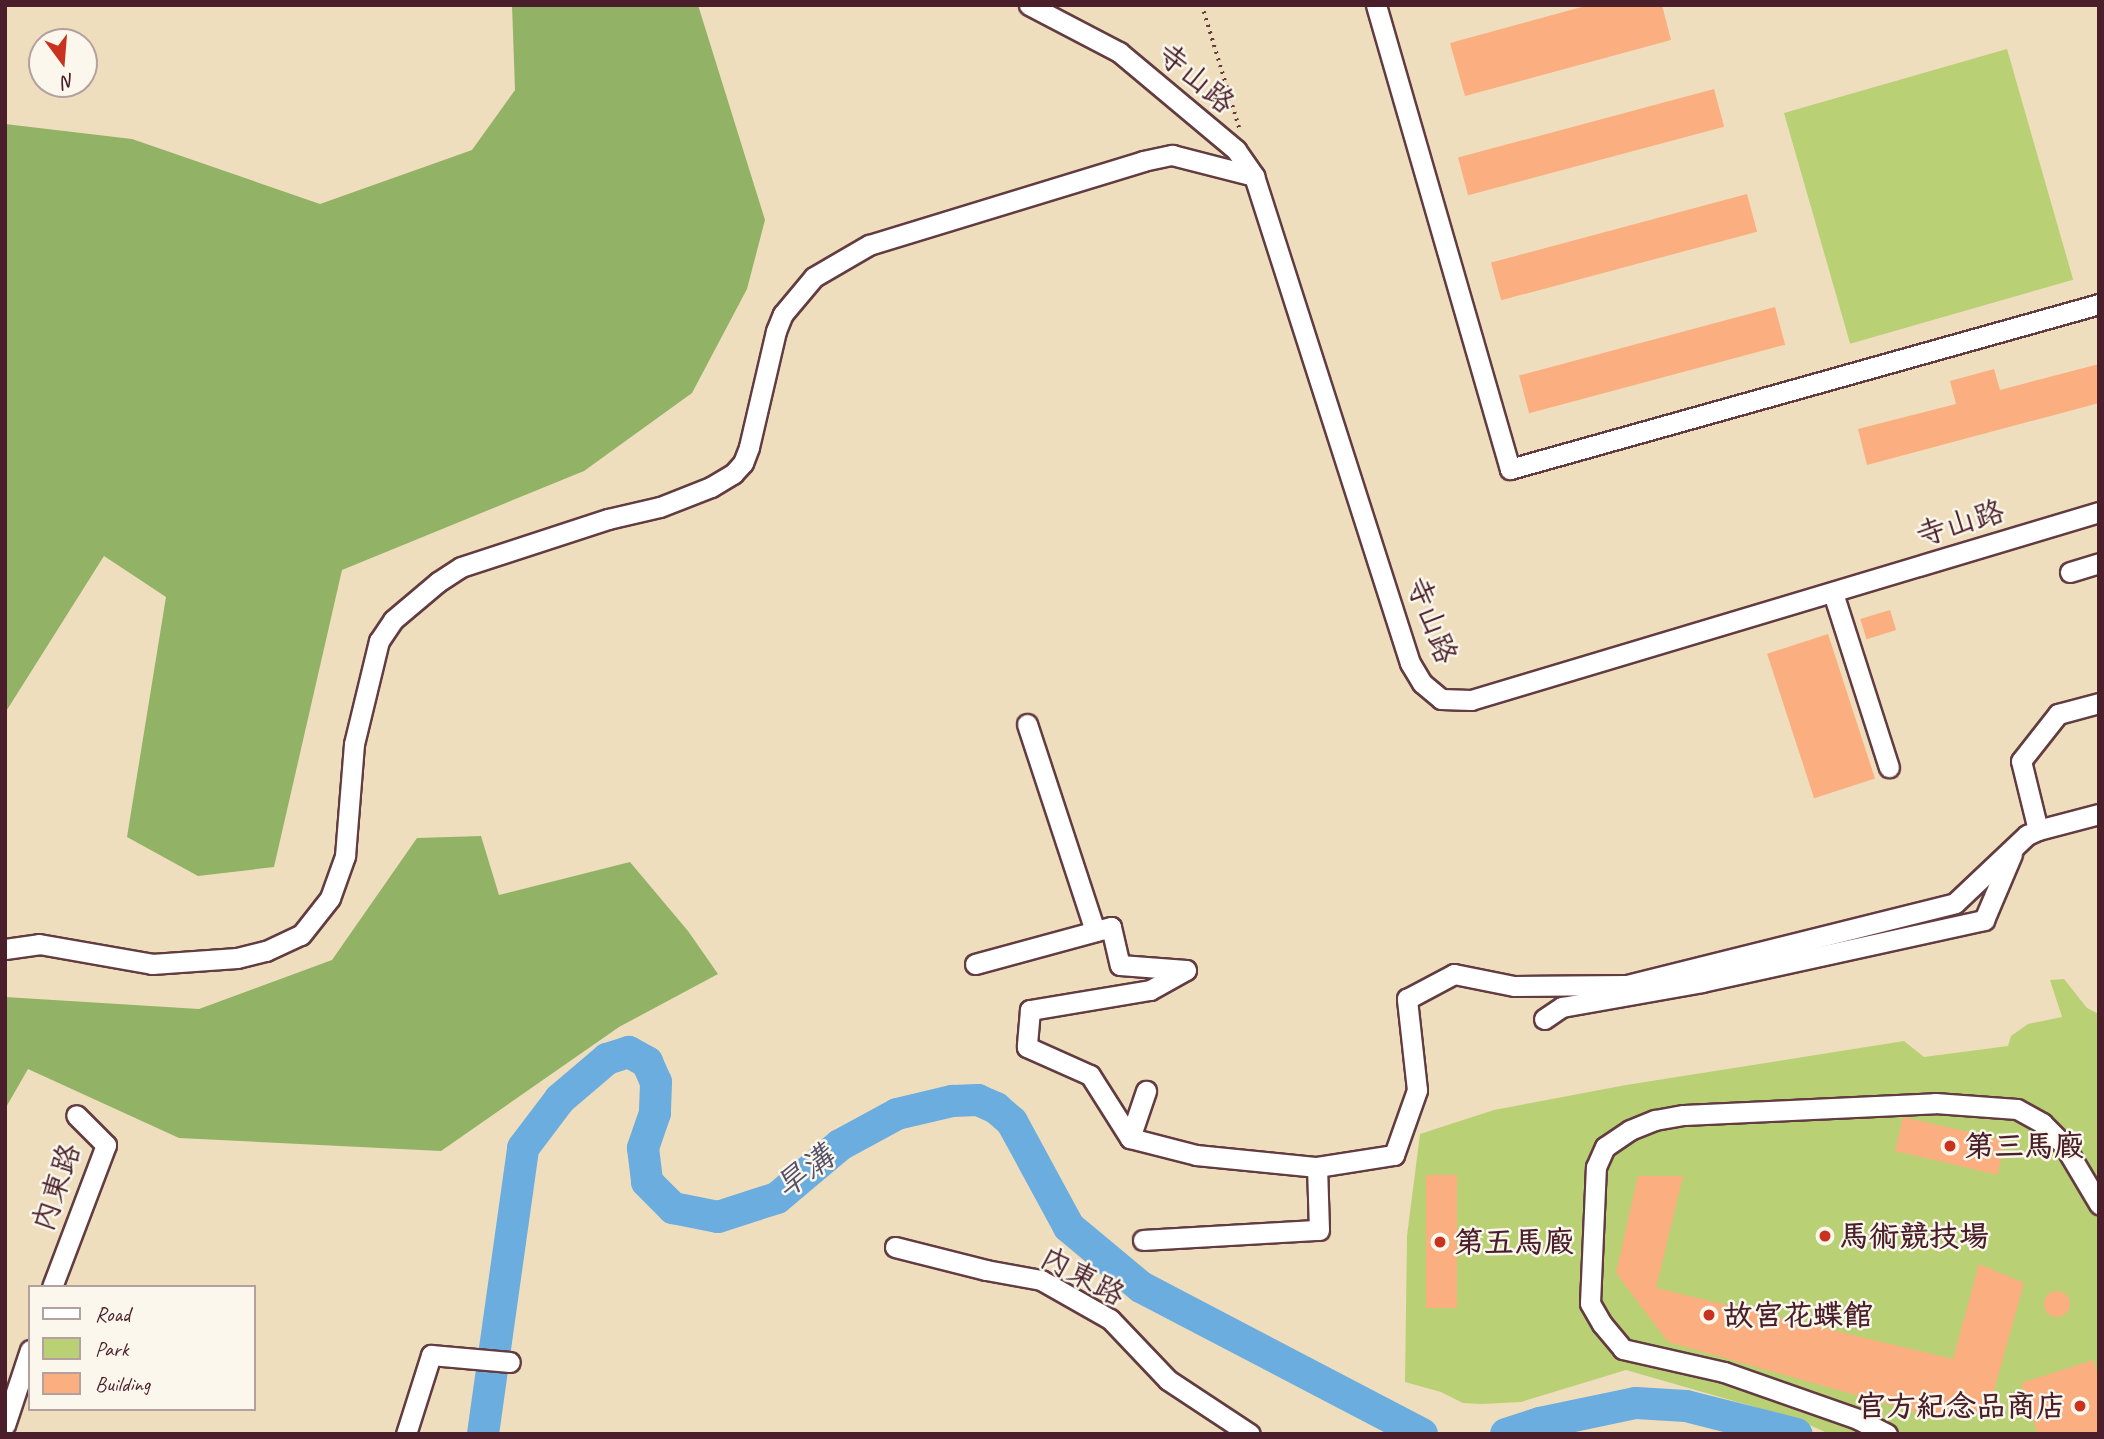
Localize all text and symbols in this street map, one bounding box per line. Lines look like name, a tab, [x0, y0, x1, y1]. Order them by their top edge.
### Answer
north arrow	[28, 28, 98, 98]
street label: 寺山路	[1150, 35, 1242, 121]
text: N	[59, 68, 77, 94]
street label: 寺山路	[1912, 493, 2008, 553]
street label: 寺山路	[1399, 572, 1465, 668]
place label: 第三馬廄	[1964, 1128, 2084, 1164]
water label: 旱溝	[768, 1137, 842, 1207]
marker: 第三馬廄	[1942, 1138, 1958, 1154]
street label: 內東路	[24, 1139, 88, 1235]
place label: 馬術競技場	[1839, 1218, 1989, 1254]
place label: 第五馬廄	[1454, 1224, 1574, 1260]
marker: 馬術競技場	[1817, 1228, 1833, 1244]
marker: 第五馬廄	[1432, 1234, 1448, 1250]
street label: 內東路	[1035, 1239, 1131, 1313]
legend	[28, 1285, 256, 1411]
place label: 故宮花蝶館	[1723, 1297, 1873, 1333]
text: Road	[95, 1301, 130, 1327]
marker: 故宮花蝶館	[1701, 1307, 1717, 1323]
text: Park	[95, 1336, 128, 1362]
text: Building	[95, 1371, 150, 1397]
place label: 官方紀念品商店	[1856, 1388, 2066, 1424]
marker: 官方紀念品商店	[2072, 1398, 2088, 1414]

